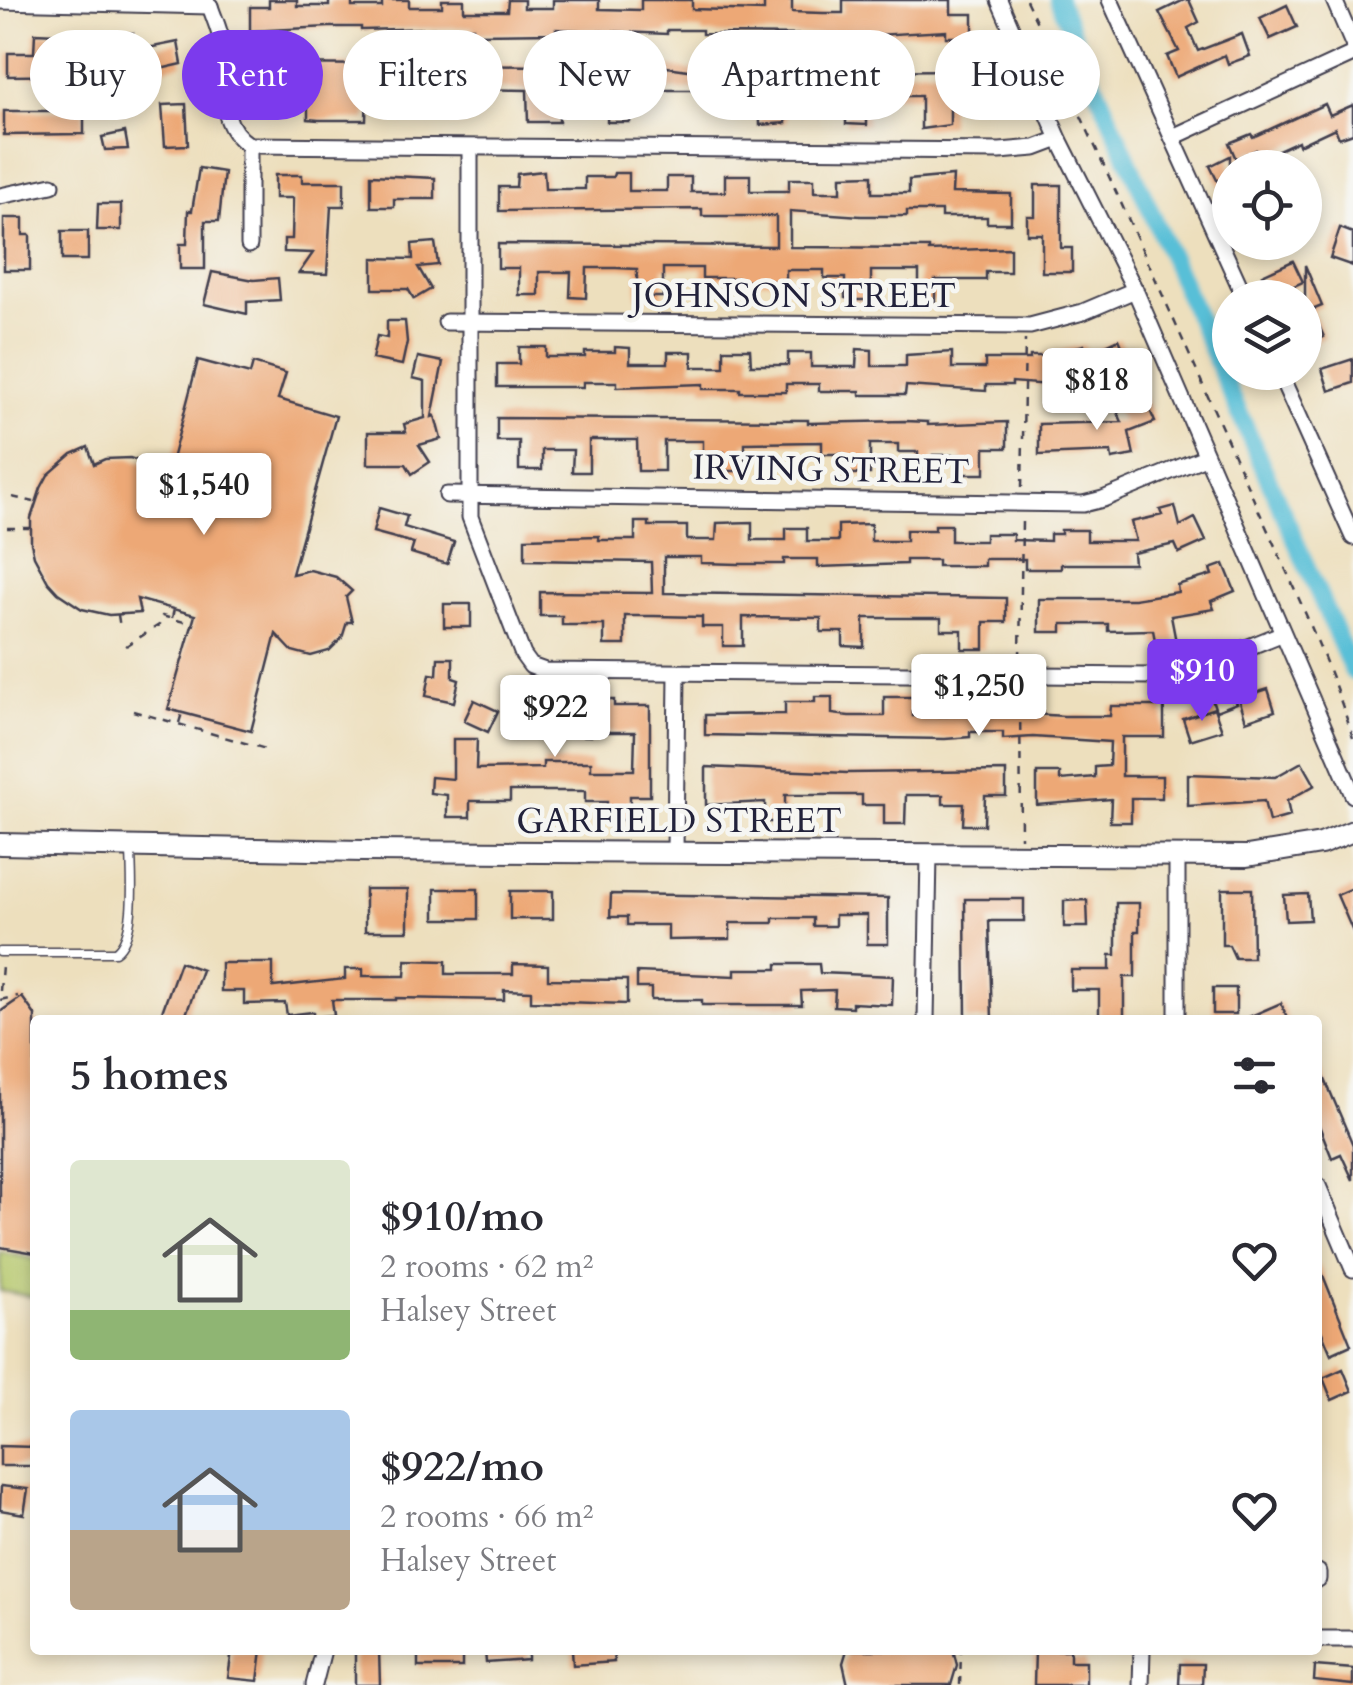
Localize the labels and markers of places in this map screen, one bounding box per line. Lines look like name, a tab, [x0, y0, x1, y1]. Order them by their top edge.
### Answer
pin: $818	[1038, 348, 1156, 433]
pin: $1,540	[123, 453, 285, 538]
pin: $910	[1143, 639, 1261, 724]
pin: $1,250	[898, 654, 1060, 739]
pin: $922	[496, 675, 614, 760]

